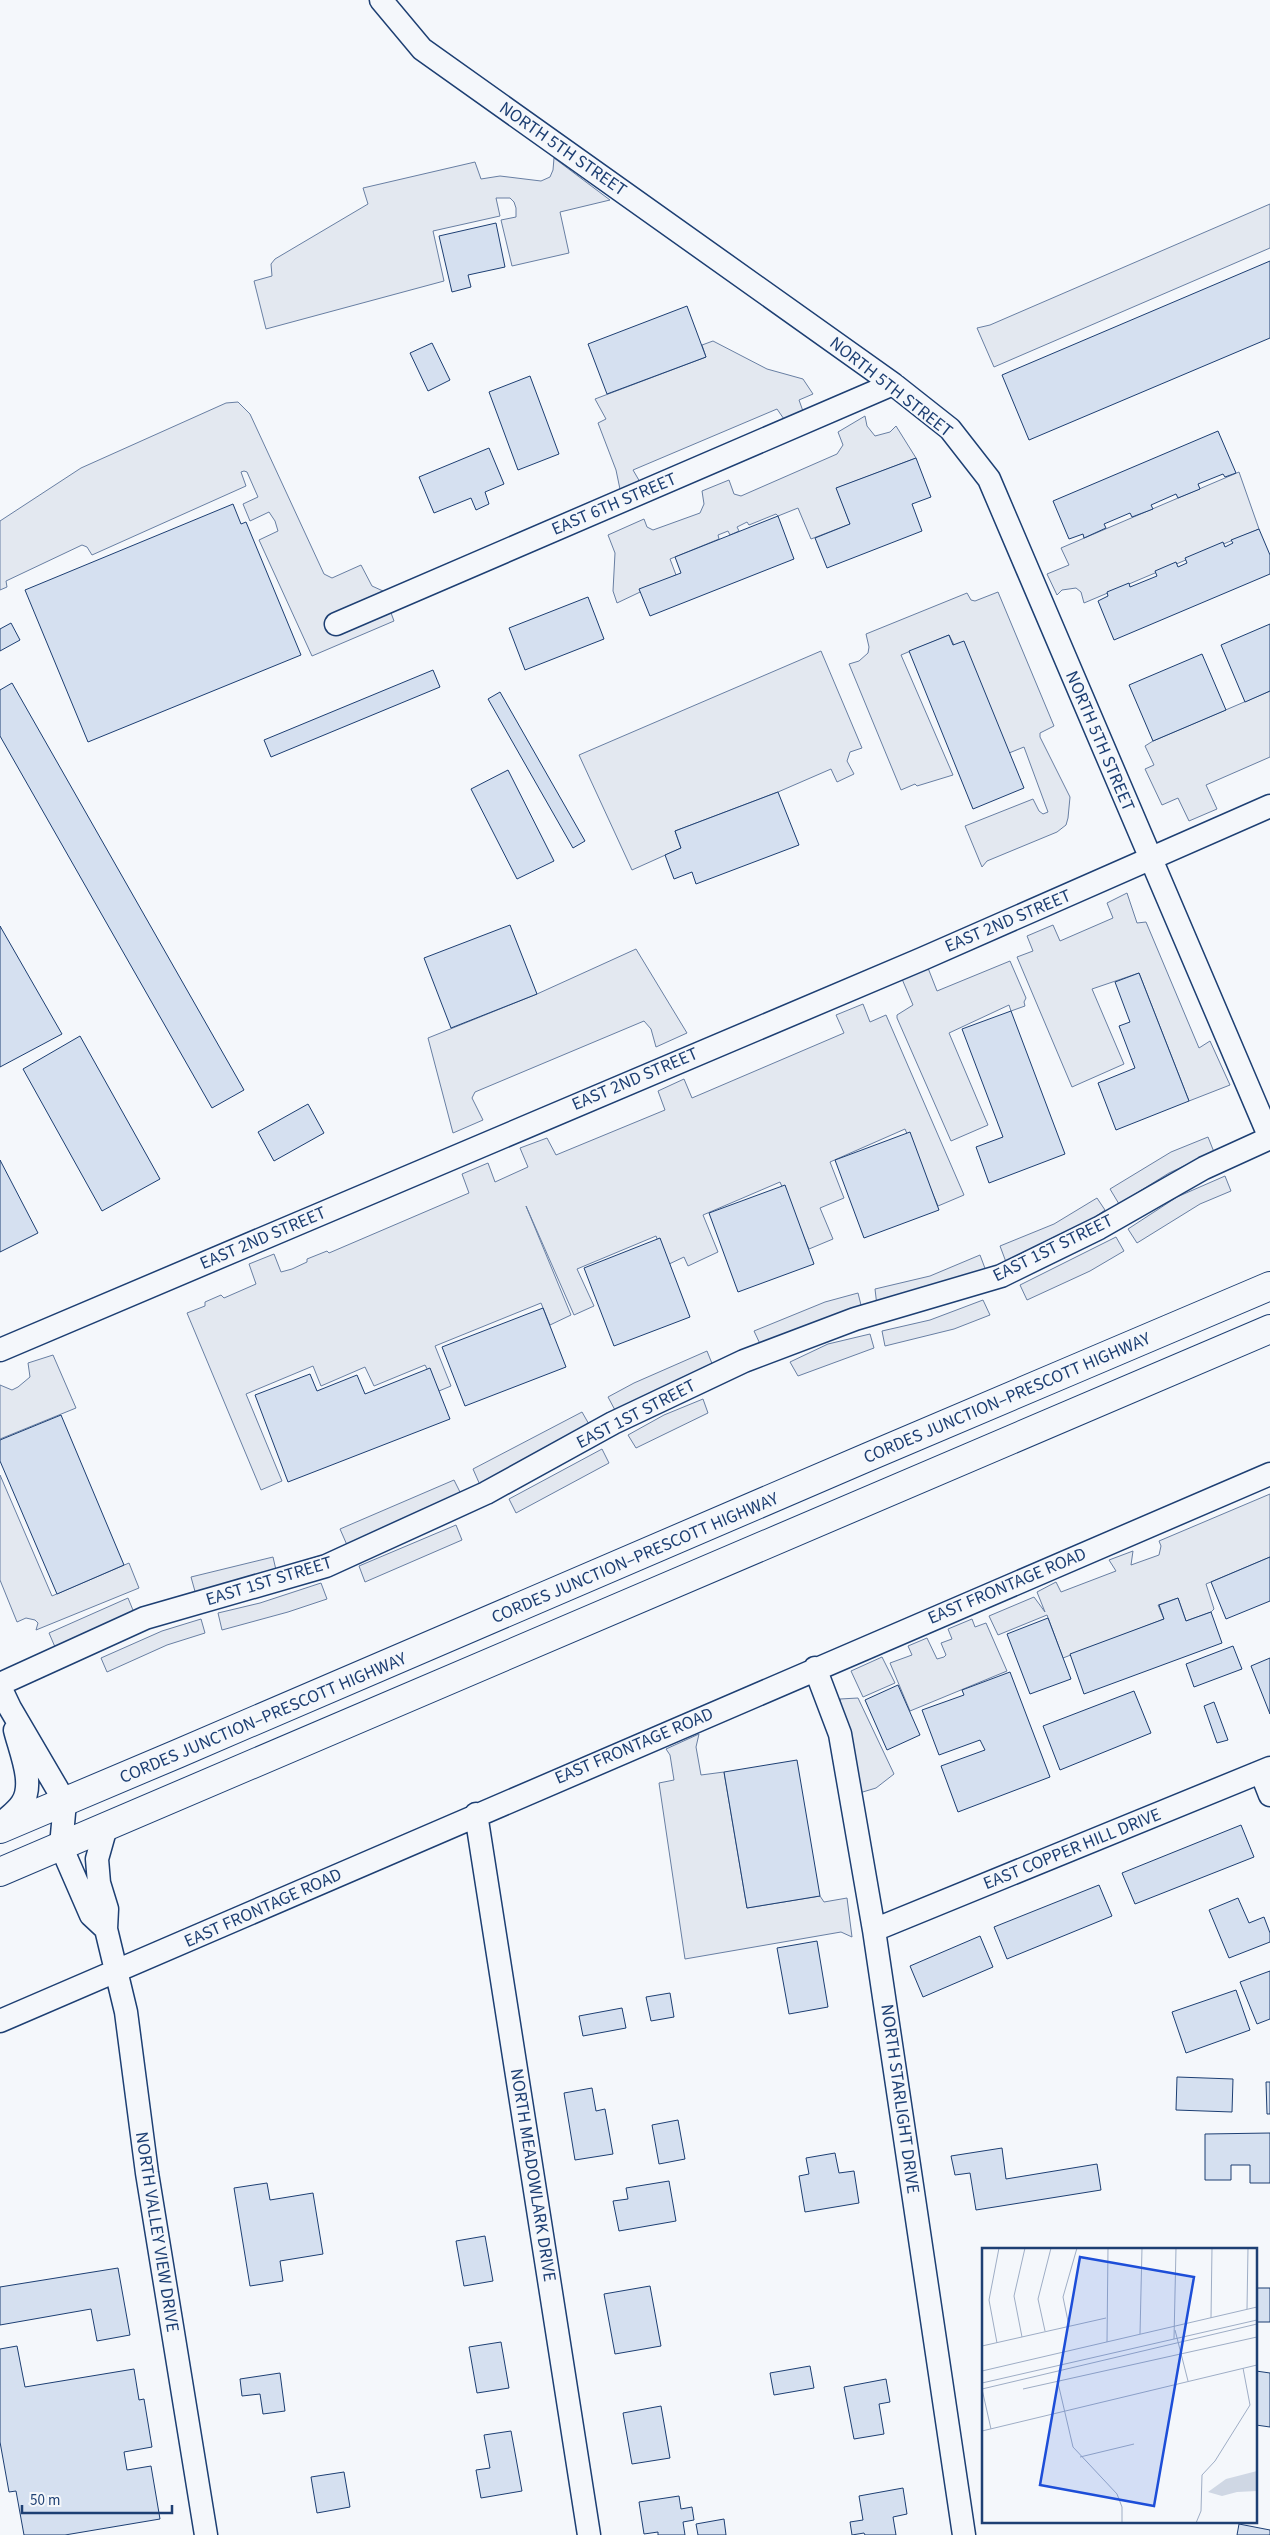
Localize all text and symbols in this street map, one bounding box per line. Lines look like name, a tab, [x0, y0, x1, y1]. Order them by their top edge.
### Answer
street label: NORTH 5TH STREET	[494, 96, 632, 203]
street label: NORTH 5TH STREET	[824, 331, 958, 443]
street label: EAST 6TH STREET	[548, 466, 681, 542]
street label: NORTH 5TH STREET	[1059, 667, 1141, 815]
street label: EAST 2ND STREET	[941, 883, 1075, 959]
street label: EAST 2ND STREET	[568, 1041, 702, 1117]
street label: EAST 2ND STREET	[196, 1200, 330, 1276]
street label: EAST 1ST STREET	[989, 1208, 1118, 1288]
street label: CORDES JUNCTION–PRESCOTT HIGHWAY	[860, 1326, 1155, 1470]
street label: EAST 1ST STREET	[572, 1373, 700, 1455]
street label: CORDES JUNCTION–PRESCOTT HIGHWAY	[488, 1486, 783, 1630]
street label: EAST FRONTAGE ROAD	[924, 1541, 1090, 1631]
street label: EAST 1ST STREET	[203, 1550, 336, 1612]
street label: CORDES JUNCTION–PRESCOTT HIGHWAY	[116, 1646, 411, 1790]
street label: EAST FRONTAGE ROAD	[551, 1701, 717, 1791]
street label: EAST COPPER HILL DRIVE	[979, 1802, 1165, 1896]
street label: EAST FRONTAGE ROAD	[180, 1862, 346, 1954]
street label: NORTH STARLIGHT DRIVE	[874, 2003, 926, 2195]
street label: NORTH MEADOWLARK DRIVE	[504, 2067, 562, 2283]
street label: NORTH VALLEY VIEW DRIVE	[129, 2130, 185, 2334]
inset map	[982, 2248, 1258, 2522]
scale bar	[22, 2482, 172, 2514]
text: 50 m	[30, 2490, 60, 2511]

